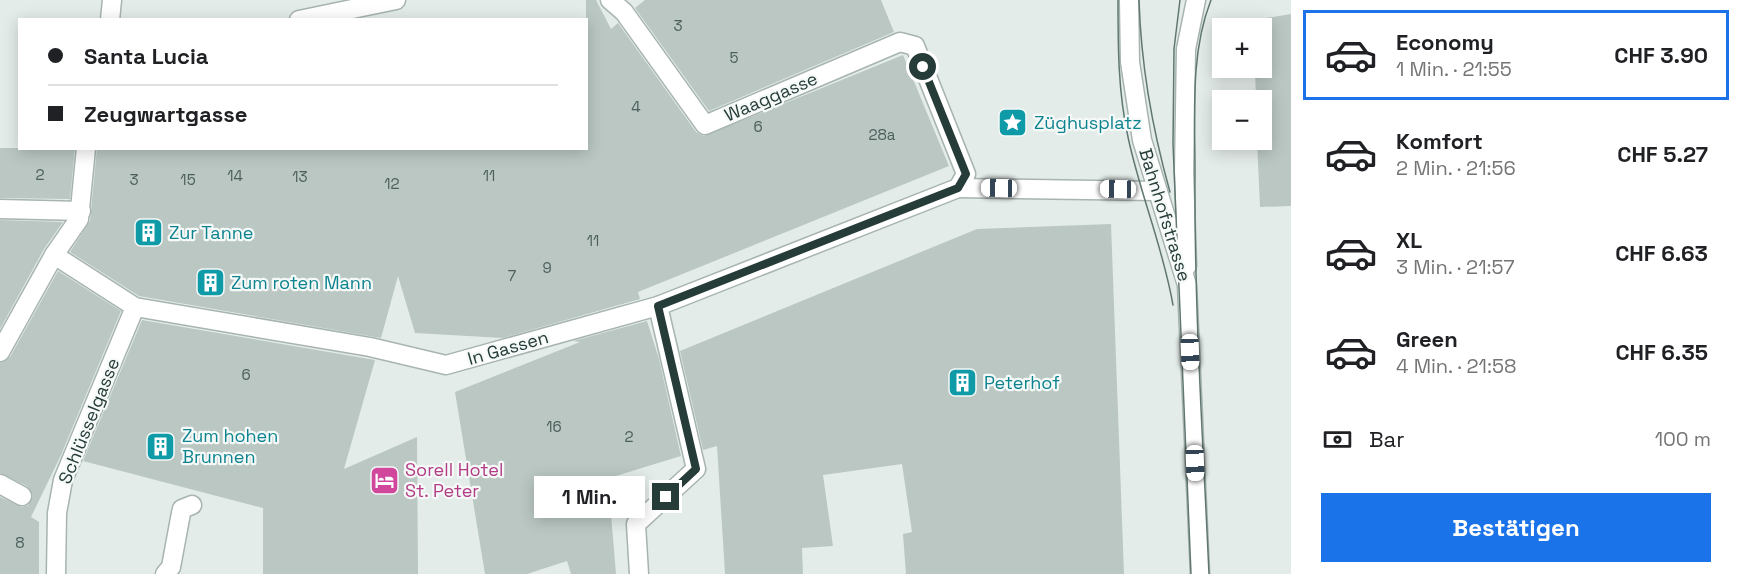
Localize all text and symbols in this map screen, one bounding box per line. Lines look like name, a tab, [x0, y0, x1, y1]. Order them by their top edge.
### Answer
house number: 3	[673, 16, 683, 35]
map controls	[1212, 18, 1272, 150]
button: +	[1212, 18, 1272, 78]
icon: car	[1324, 28, 1378, 82]
text: Economy	[1396, 28, 1494, 56]
text: CHF 3.90	[1614, 41, 1708, 69]
text: Santa Lucia	[84, 42, 209, 70]
house number: 5	[730, 48, 739, 67]
route start	[909, 53, 936, 80]
text: 1 Min. · 21:55	[1396, 56, 1512, 82]
street label: Waaggasse	[721, 67, 821, 126]
button: −	[1212, 90, 1272, 150]
house number: 4	[631, 97, 641, 116]
text: Zeugwartgasse	[84, 100, 248, 128]
place icon: Züghusplatz	[997, 107, 1029, 139]
place label: Züghusplatz	[1034, 111, 1142, 134]
house number: 6	[753, 117, 763, 136]
house number: 28a	[868, 125, 896, 144]
icon: car	[1324, 127, 1378, 181]
text: Komfort	[1396, 127, 1483, 155]
text: CHF 5.27	[1617, 140, 1708, 168]
street label: Bahnhofstrasse	[1134, 146, 1197, 284]
text: 2 Min. · 21:56	[1396, 155, 1516, 181]
house number: 2	[35, 165, 45, 184]
house number: 14	[227, 166, 243, 185]
house number: 11	[483, 166, 495, 185]
house number: 13	[292, 167, 308, 186]
house number: 3	[129, 170, 139, 189]
house number: 15	[180, 170, 196, 189]
house number: 12	[384, 174, 400, 193]
car	[981, 179, 1017, 197]
car	[1100, 180, 1136, 198]
building icon: Zur Tanne	[132, 217, 164, 249]
place label: Zur Tanne	[169, 221, 253, 244]
icon: car	[1324, 226, 1378, 280]
text: XL	[1396, 226, 1422, 254]
house number: 11	[587, 231, 599, 250]
text: CHF 6.63	[1615, 239, 1708, 267]
text: 3 Min. · 21:57	[1396, 254, 1515, 280]
house number: 9	[542, 258, 552, 277]
house number: 7	[508, 266, 516, 285]
building icon: Zum roten Mann	[194, 267, 226, 299]
place label: Zum roten Mann	[231, 271, 372, 294]
street label: In Gassen	[465, 325, 551, 370]
icon: car	[1324, 325, 1378, 379]
text: Green	[1396, 325, 1458, 353]
car	[1180, 334, 1200, 370]
text: CHF 6.35	[1615, 338, 1708, 366]
text: 4 Min. · 21:58	[1396, 353, 1516, 379]
street label: Schlüsselgasse	[53, 354, 124, 487]
house number: 6	[241, 365, 251, 384]
building icon: Peterhof	[947, 367, 979, 399]
place label: Peterhof	[984, 371, 1060, 394]
house number: 16	[546, 417, 562, 436]
icon: cash	[1321, 423, 1354, 456]
place label: Zum hohen Brunnen	[182, 424, 278, 468]
text: Bar	[1369, 425, 1405, 453]
text: 100 m	[1655, 426, 1711, 452]
house number: 2	[624, 427, 634, 446]
building icon: Zum hohen Brunnen	[145, 430, 177, 462]
car	[1185, 445, 1205, 481]
place label: Sorell Hotel St. Peter	[405, 458, 503, 502]
hotel icon: Sorell Hotel St. Peter	[368, 464, 400, 496]
callout: 1 Min.	[534, 476, 645, 518]
route end	[652, 483, 679, 510]
text: 1 Min.	[562, 484, 617, 510]
button: Bestätigen	[1321, 493, 1711, 562]
house number: 8	[15, 533, 25, 552]

